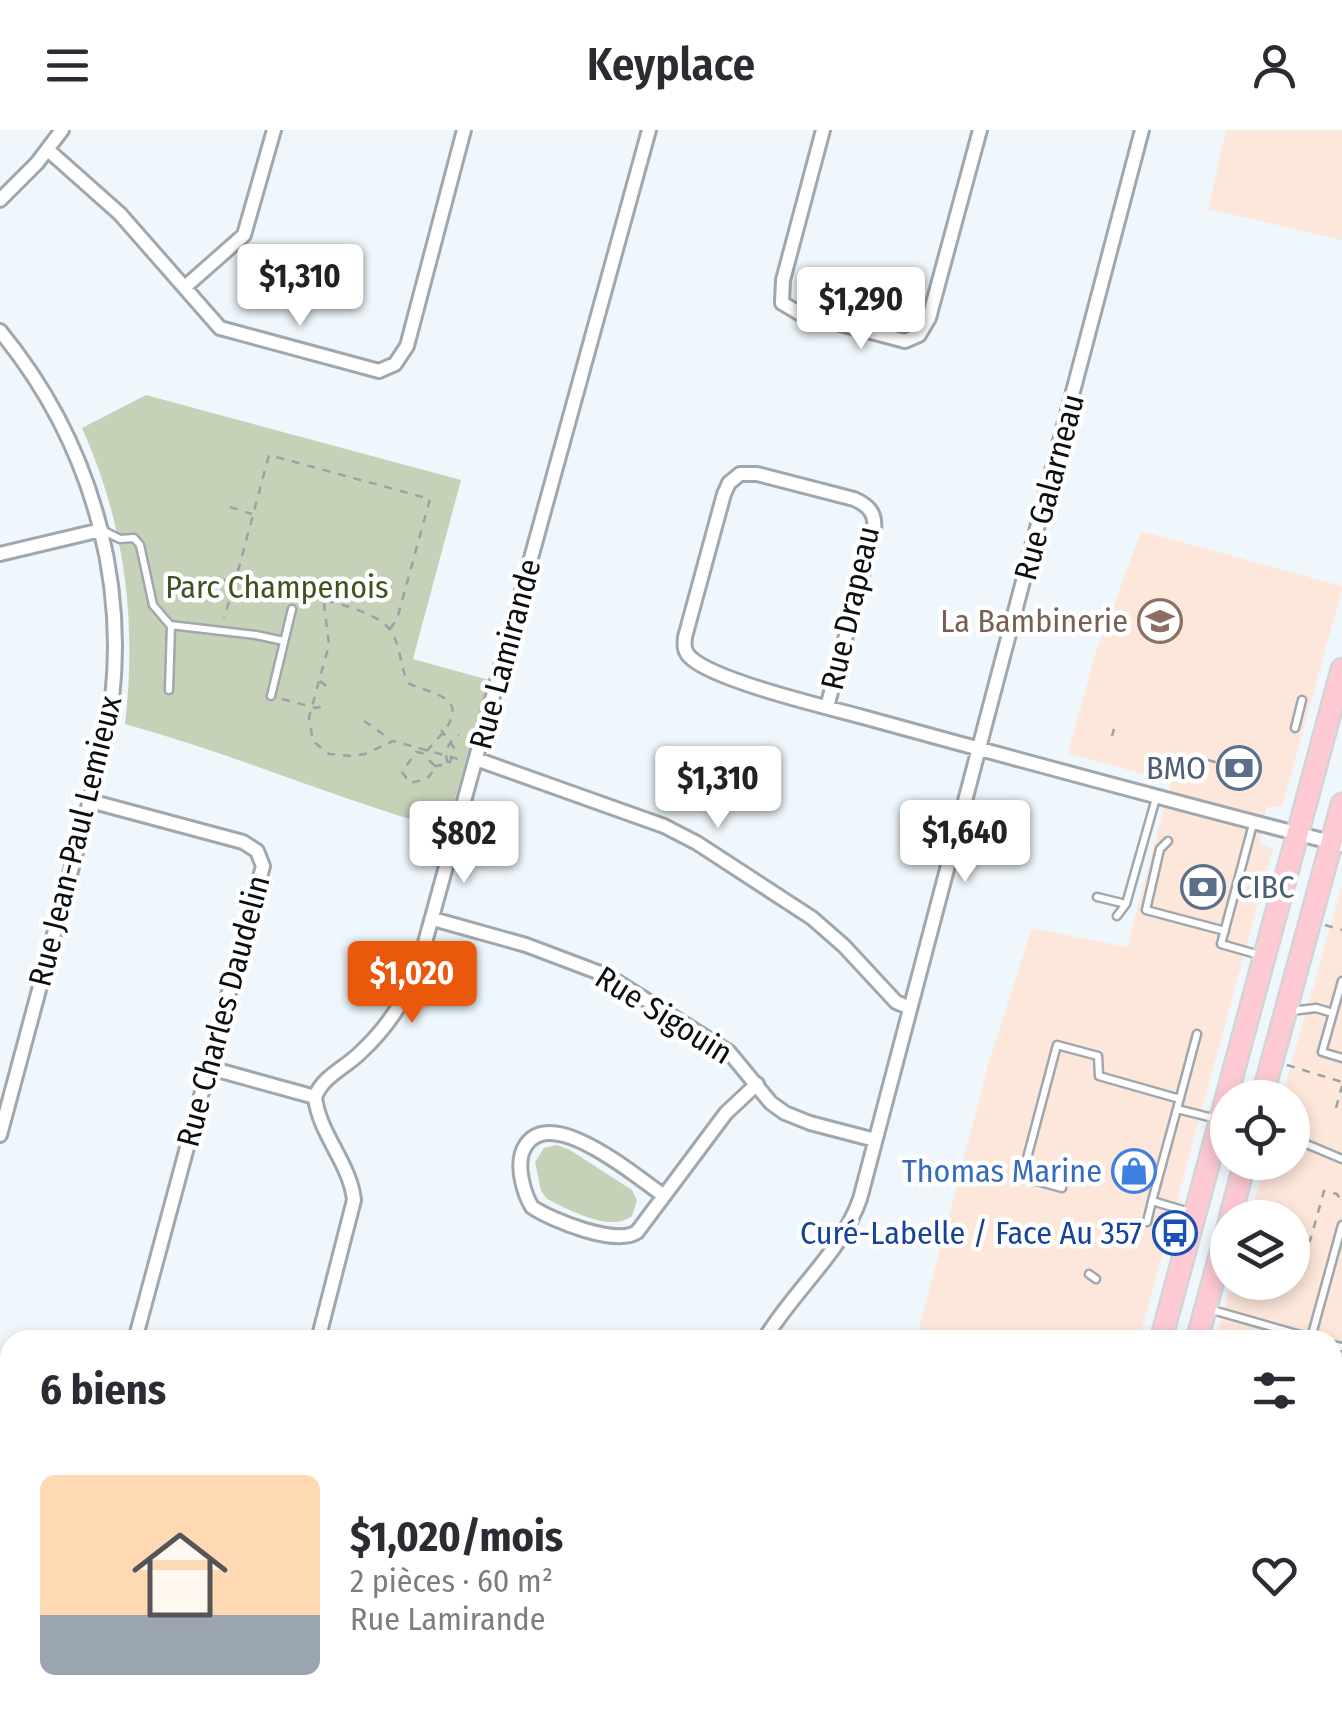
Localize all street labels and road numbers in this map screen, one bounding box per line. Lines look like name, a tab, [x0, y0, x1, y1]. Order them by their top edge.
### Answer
street label: Rue Galarneau	[1006, 390, 1092, 584]
street label: Rue Drapeau	[813, 522, 887, 694]
street label: Rue Lamirande	[461, 555, 549, 753]
street label: Rue Jean-Paul Lemieux	[21, 692, 129, 990]
street label: Rue Charles Daudelin	[168, 871, 278, 1151]
street label: Rue Sigouin	[588, 958, 740, 1072]

